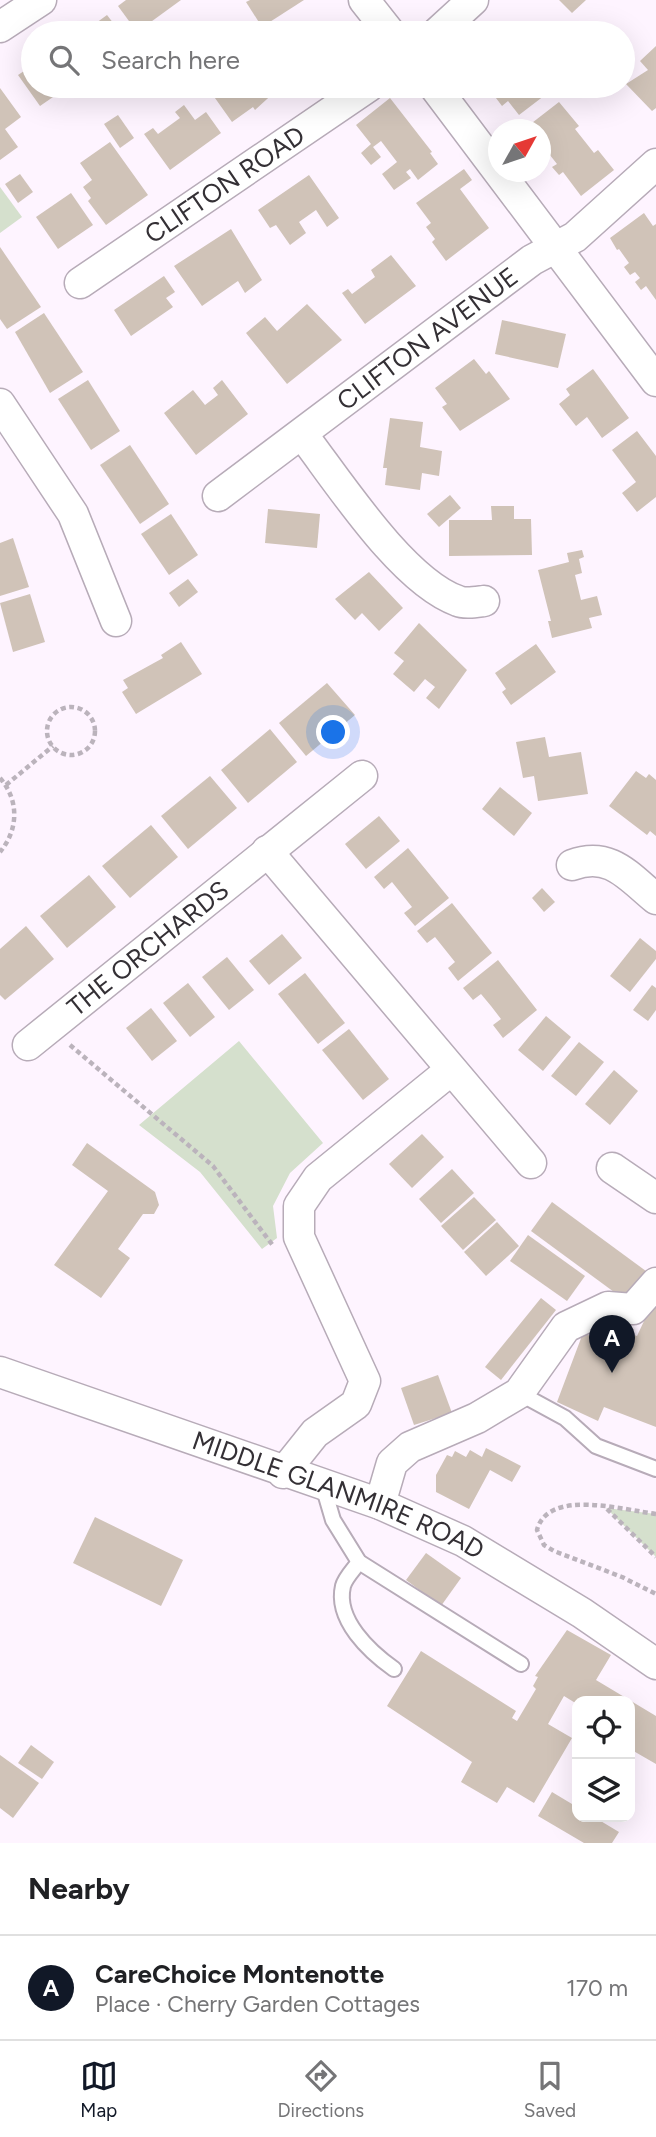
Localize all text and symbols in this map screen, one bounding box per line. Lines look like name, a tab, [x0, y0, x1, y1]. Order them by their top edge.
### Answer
search box	[21, 21, 635, 98]
icon: search	[45, 41, 83, 79]
text: Search here	[101, 44, 240, 76]
street label: CLIFTON ROAD	[139, 119, 311, 250]
north arrow	[488, 119, 551, 182]
street label: CLIFTON AVENUE	[331, 260, 524, 417]
your location	[316, 715, 350, 749]
street label: THE ORCHARDS	[61, 874, 235, 1023]
pin: A	[589, 1315, 635, 1373]
street label: MIDDLE GLANMIRE ROAD	[188, 1424, 490, 1566]
map controls	[572, 1696, 635, 1822]
button: locate	[572, 1696, 635, 1759]
button: layers	[572, 1759, 635, 1822]
text: Nearby	[28, 1870, 130, 1907]
text: CareChoice Montenotte	[95, 1958, 384, 1990]
text: A	[43, 1974, 59, 2002]
text: 170 m	[566, 1974, 628, 2002]
text: Place · Cherry Garden Cottages	[95, 1990, 420, 2018]
tab: Map	[80, 2057, 118, 2122]
tab: Directions	[277, 2057, 364, 2122]
tab: Saved	[524, 2057, 576, 2122]

